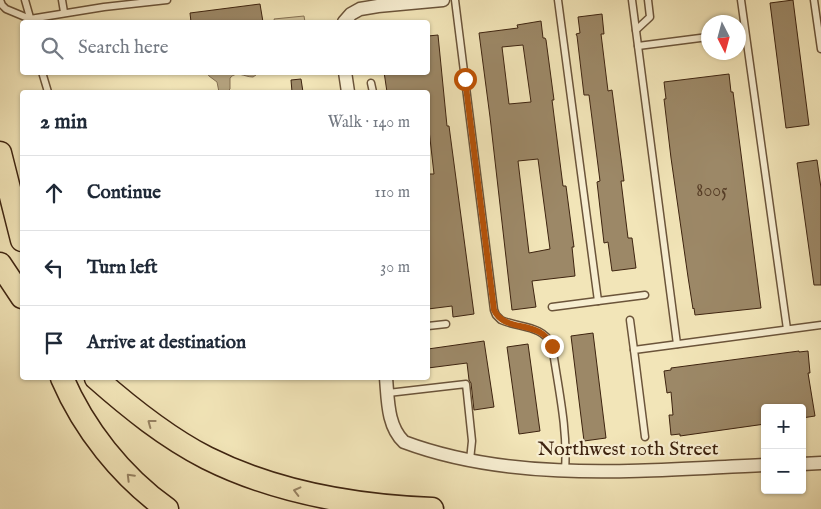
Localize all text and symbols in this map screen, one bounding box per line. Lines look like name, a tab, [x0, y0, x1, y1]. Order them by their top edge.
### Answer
north arrow	[701, 15, 746, 60]
search box	[20, 20, 430, 75]
icon: search	[38, 34, 66, 62]
text: Search here	[78, 36, 169, 60]
route start	[454, 68, 477, 91]
text: 2 min	[40, 109, 87, 136]
text: Walk · 140 m	[328, 113, 410, 133]
icon: ahead	[40, 179, 68, 207]
house number: 8005	[696, 180, 728, 203]
text: Continue	[87, 181, 161, 205]
text: 110 m	[374, 183, 410, 203]
icon: left	[40, 254, 68, 282]
text: Turn left	[87, 256, 158, 280]
text: 30 m	[380, 258, 410, 278]
icon: arrive	[40, 329, 68, 357]
text: Arrive at destination	[87, 331, 246, 355]
route end	[541, 335, 564, 358]
map controls	[761, 404, 806, 494]
button: +	[761, 404, 806, 449]
one-way arrow	[148, 420, 157, 428]
street label: Northwest 10th Street	[537, 437, 719, 462]
button: −	[761, 449, 806, 494]
one-way arrow	[127, 474, 136, 483]
one-way arrow	[293, 486, 302, 497]

